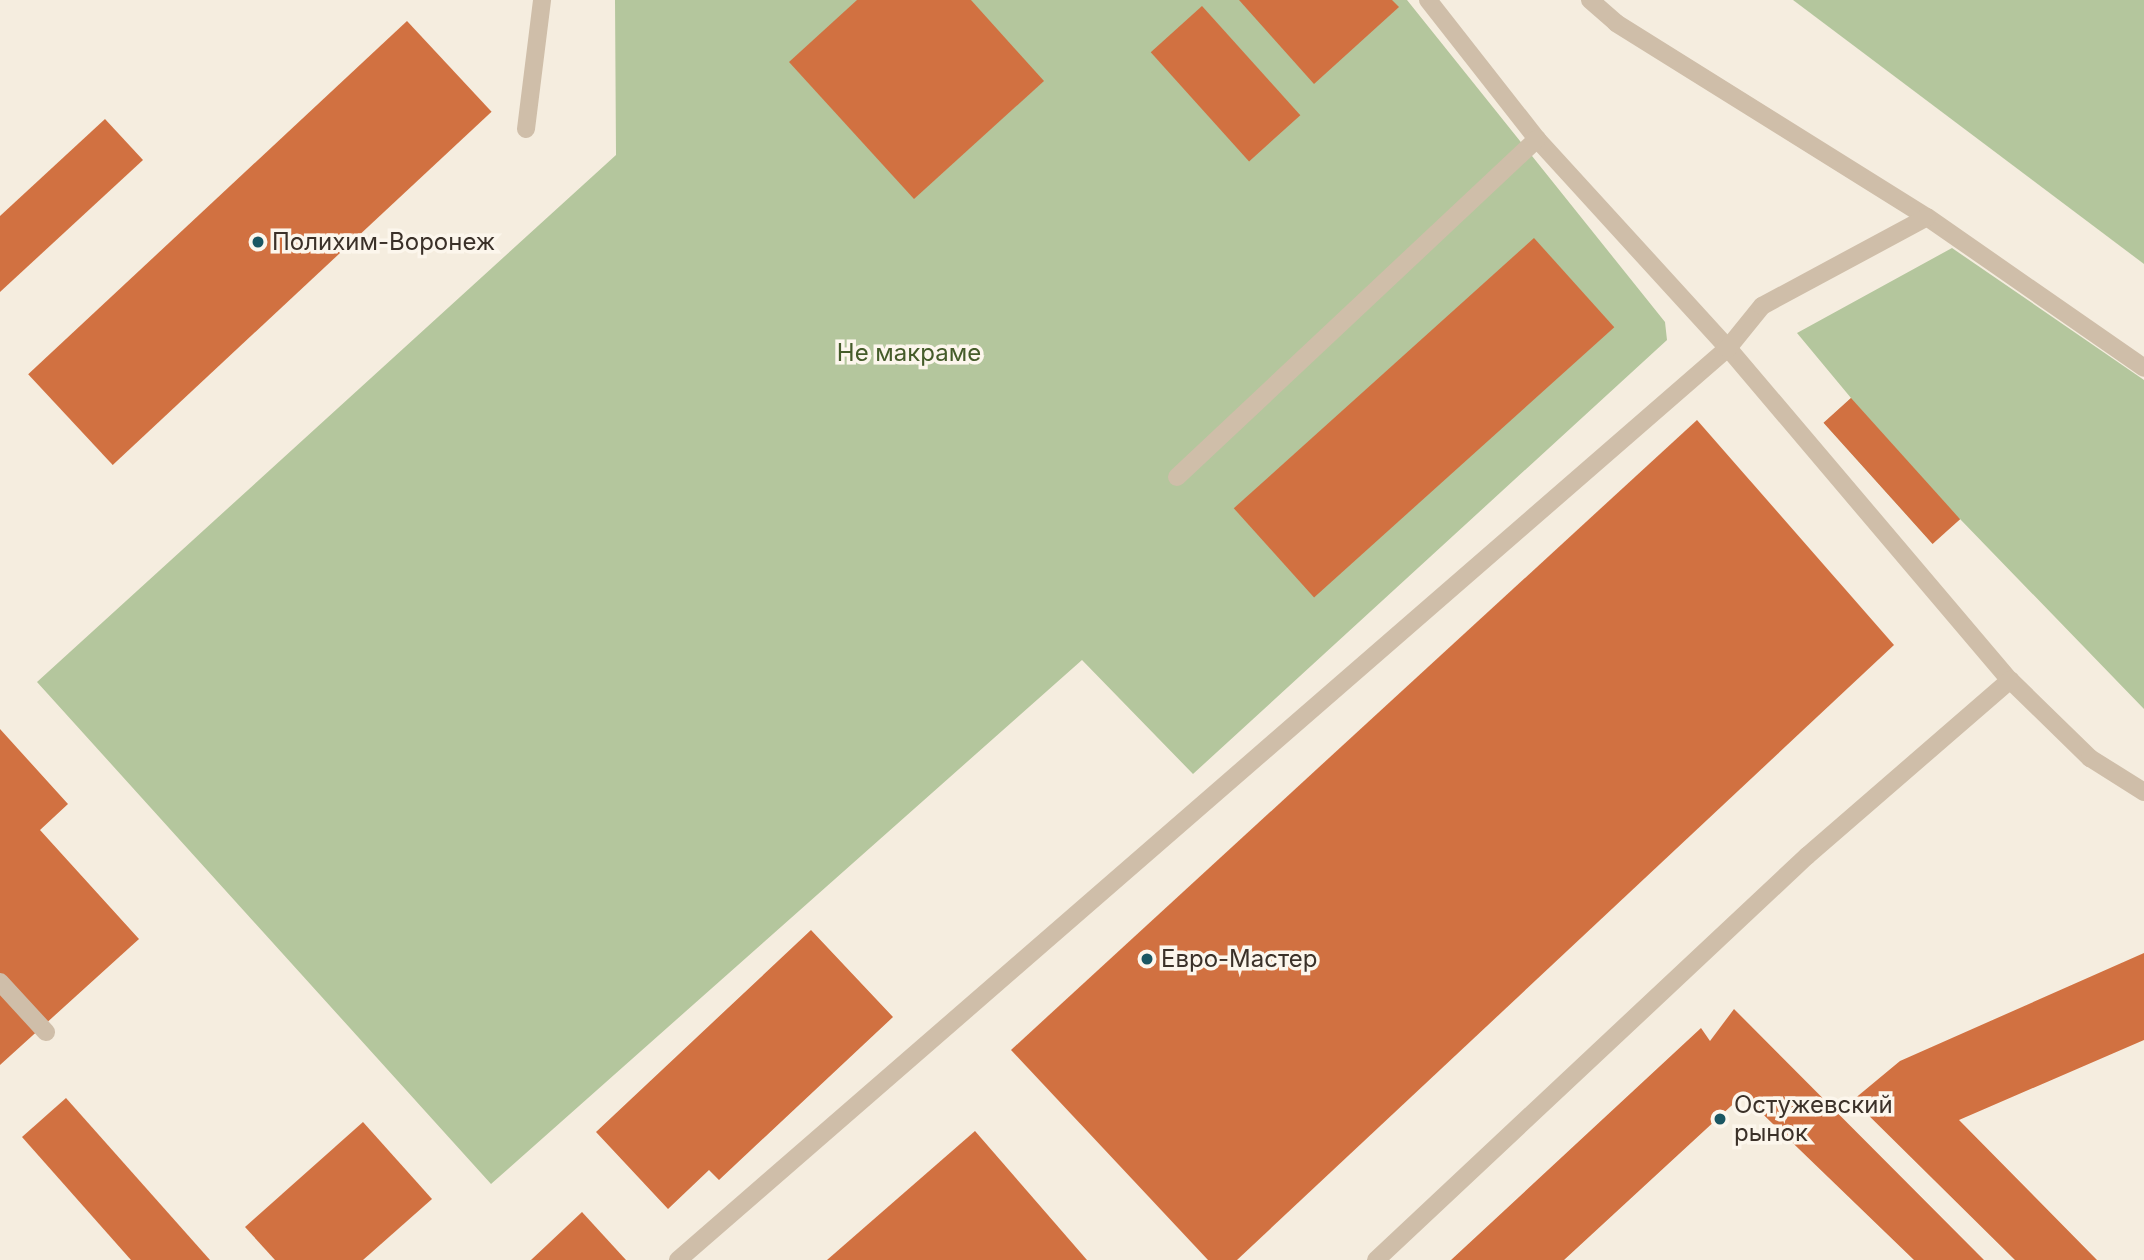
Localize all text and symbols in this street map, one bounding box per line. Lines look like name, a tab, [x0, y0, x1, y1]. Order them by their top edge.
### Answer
place label: Полихим-Воронеж	[272, 228, 495, 256]
marker: Полихим-Воронеж	[250, 234, 266, 250]
park label: Не макраме	[837, 339, 981, 367]
place label: Евро-Мастер	[1161, 945, 1317, 973]
marker: Евро-Мастер	[1139, 951, 1155, 967]
place label: Остужевский рынок	[1734, 1091, 1893, 1147]
marker: Остужевский рынок	[1712, 1111, 1728, 1127]

